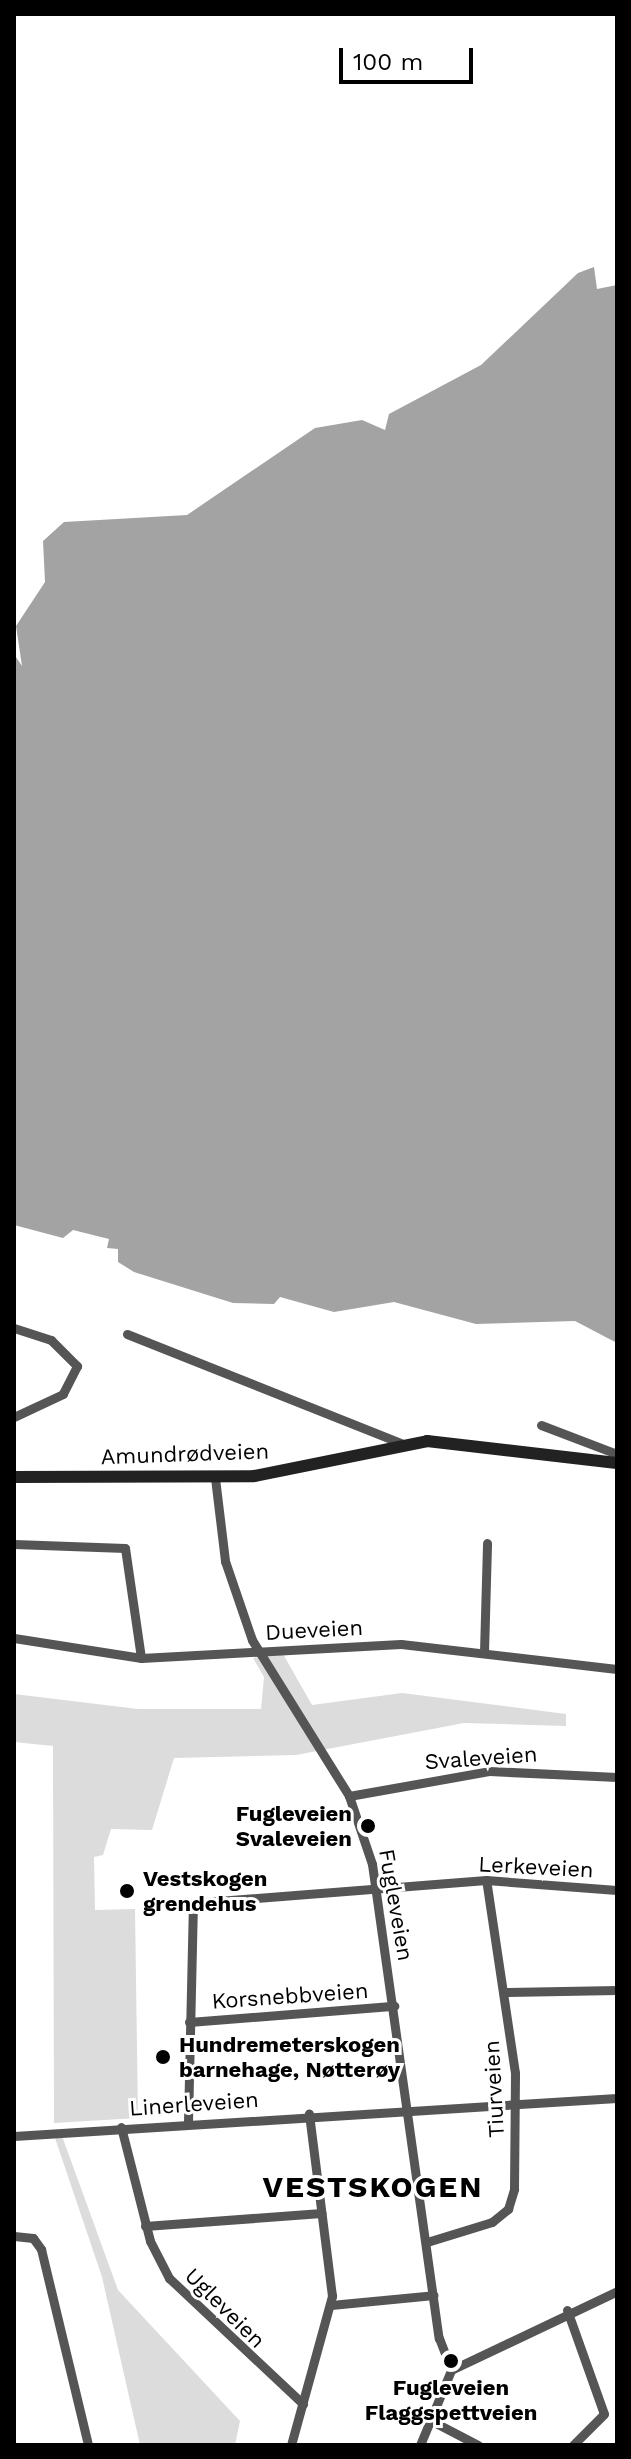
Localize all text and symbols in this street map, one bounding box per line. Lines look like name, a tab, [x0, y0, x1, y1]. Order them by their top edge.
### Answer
scale bar	[343, 32, 477, 82]
text: 100 m	[353, 48, 423, 76]
street label: Amundrødveien	[100, 1438, 270, 1470]
street label: Dueveien	[264, 1614, 364, 1646]
street label: Svaleveien	[424, 1741, 538, 1775]
place label: Fugleveien Svaleveien	[236, 1800, 352, 1852]
marker: Fugleveien Svaleveien	[359, 1817, 377, 1835]
street label: Fugleveien	[373, 1847, 419, 1963]
street label: Lerkeveien	[478, 1851, 594, 1883]
place label: Vestskogen grendehus	[143, 1865, 267, 1916]
marker: Vestskogen grendehus	[118, 1882, 136, 1900]
street label: Korsnebbveien	[211, 1977, 369, 2015]
place label: Hundremeterskogen barnehage, Nøtterøy	[179, 2031, 400, 2082]
street label: Tiurveien	[478, 2040, 510, 2138]
marker: Hundremeterskogen barnehage, Nøtterøy	[154, 2048, 172, 2066]
street label: Linerleveien	[128, 2086, 260, 2122]
district label: VESTSKOGEN	[262, 2169, 484, 2205]
street label: Ugleveien	[179, 2262, 271, 2354]
marker: Fugleveien Flaggspettveien	[442, 2352, 460, 2370]
place label: Fugleveien Flaggspettveien	[365, 2374, 537, 2426]

